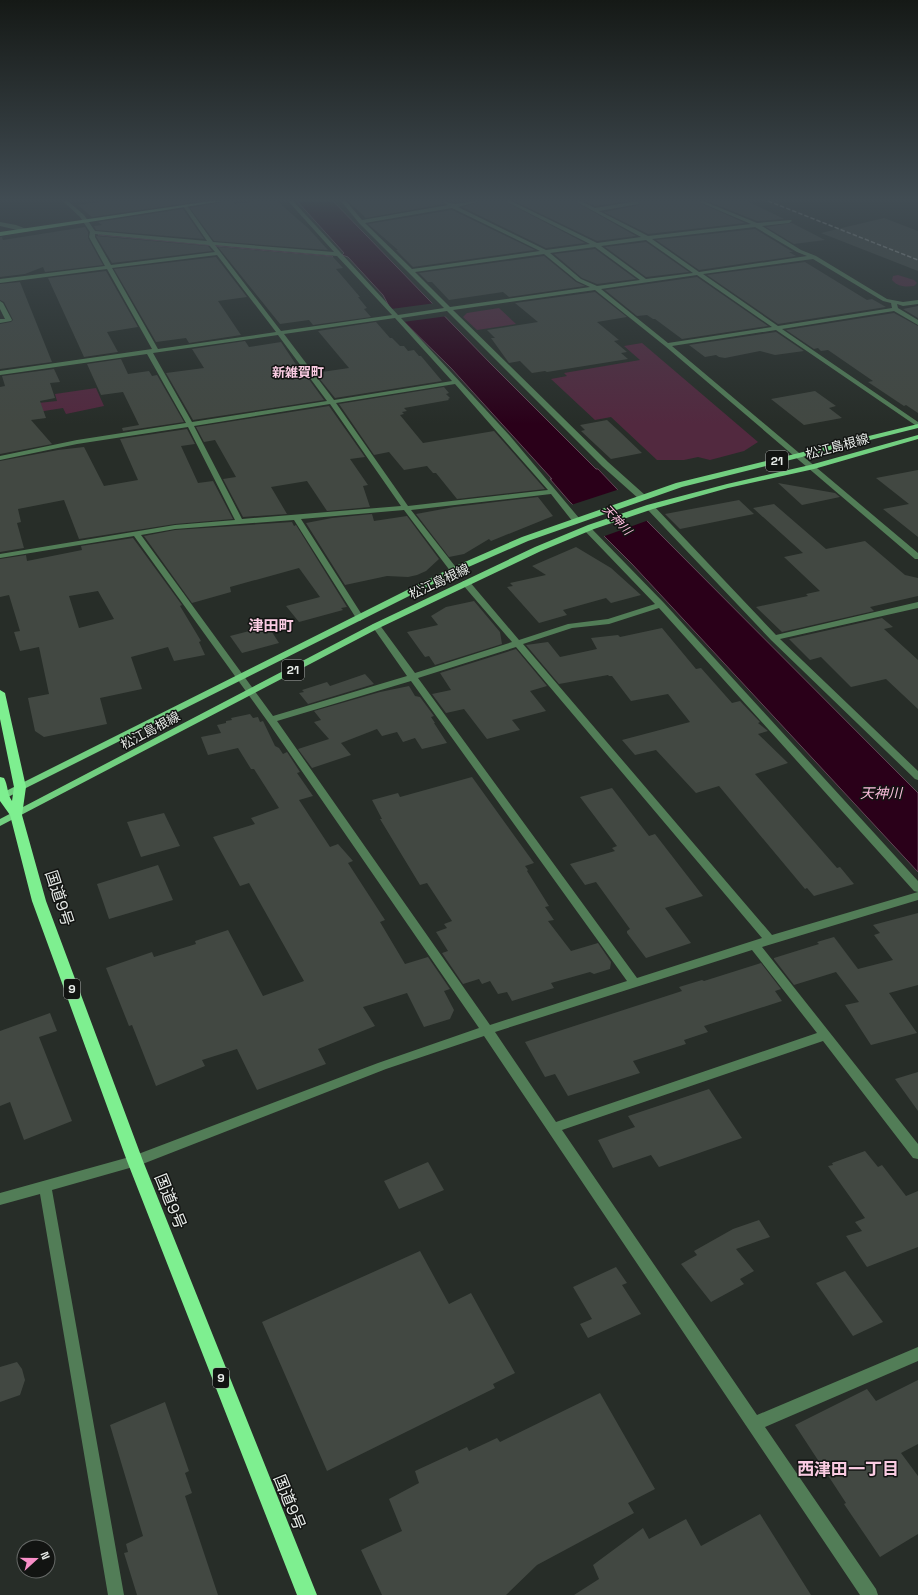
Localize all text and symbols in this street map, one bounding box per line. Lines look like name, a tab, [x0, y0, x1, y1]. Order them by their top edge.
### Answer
district label: 新雑賀町	[272, 364, 324, 381]
street label: 松江島根線	[804, 430, 871, 463]
road number: 21	[766, 451, 788, 471]
water label: 天神川	[599, 501, 636, 540]
street label: 松江島根線	[406, 560, 472, 603]
district label: 津田町	[248, 616, 294, 635]
road number: 21	[282, 660, 304, 680]
street label: 松江島根線	[118, 708, 183, 753]
water label: 天神川	[860, 784, 904, 802]
street label: 国道9号	[41, 867, 78, 929]
road number: 9	[64, 979, 80, 999]
street label: 国道9号	[150, 1170, 191, 1232]
road number: 9	[213, 1368, 229, 1388]
district label: 西津田一丁目	[797, 1458, 899, 1480]
street label: 国道9号	[269, 1471, 310, 1533]
north arrow	[16, 1539, 56, 1579]
text: N	[37, 1549, 53, 1561]

